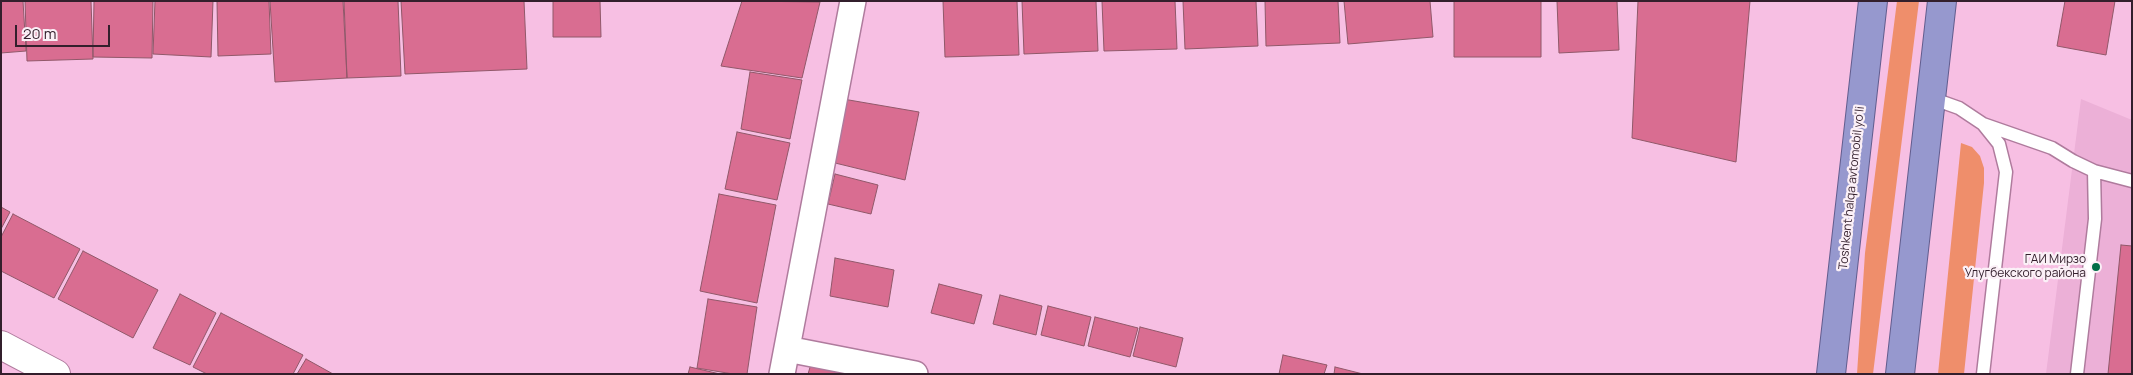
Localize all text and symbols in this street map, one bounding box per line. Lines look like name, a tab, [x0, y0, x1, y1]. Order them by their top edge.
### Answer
scale bar	[18, 15, 112, 47]
text: 20 m	[23, 23, 56, 44]
street label: Toshkent halqa avtomobil yo'li	[1836, 106, 1868, 270]
place label: ГАИ Мирзо Улугбекского района	[1965, 253, 2086, 281]
marker: ГАИ Мирзо Улугбекского района	[2090, 261, 2102, 273]

